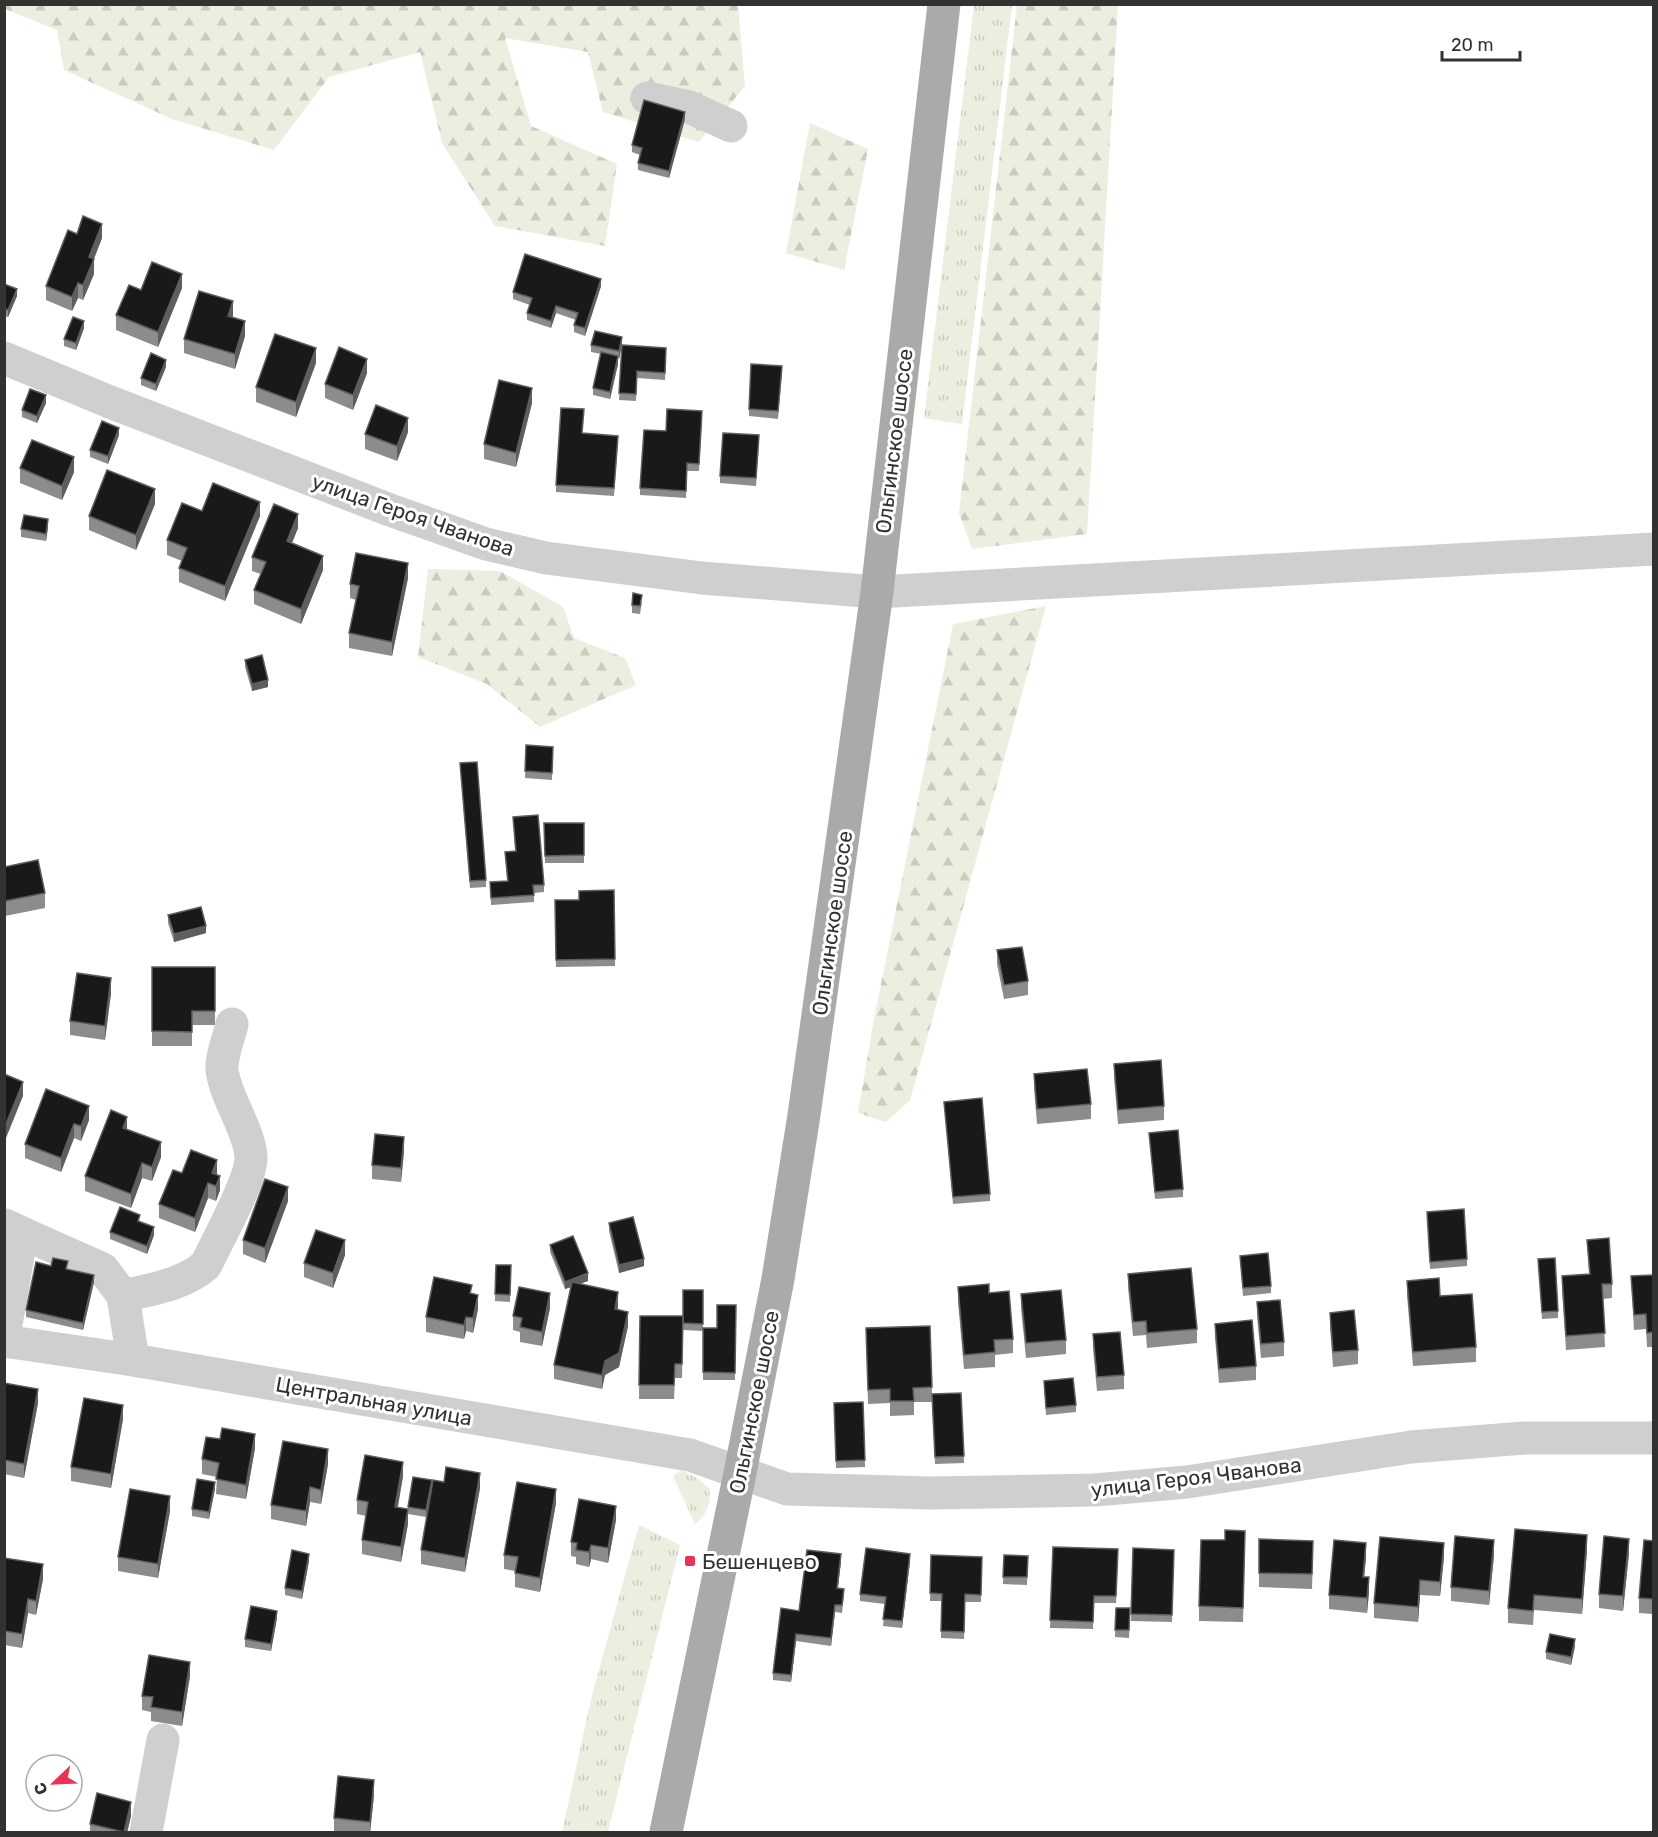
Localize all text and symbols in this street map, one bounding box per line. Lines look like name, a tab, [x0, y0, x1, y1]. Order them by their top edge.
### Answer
scale bar	[1442, 24, 1520, 62]
text: 20 m	[1451, 34, 1493, 56]
street label: Ольгинское шоссе	[870, 347, 918, 535]
street label: улица Героя Чванова	[309, 469, 517, 561]
street label: Ольгинское шоссе	[807, 829, 857, 1017]
street label: Ольгинское шоссе	[724, 1308, 784, 1496]
street label: Центральная улица	[274, 1371, 474, 1431]
street label: улица Героя Чванова	[1089, 1452, 1303, 1502]
place label: Бешенцево	[702, 1549, 817, 1574]
marker: Бешенцево	[683, 1554, 697, 1568]
north arrow	[24, 1753, 84, 1813]
text: С	[30, 1780, 52, 1798]

